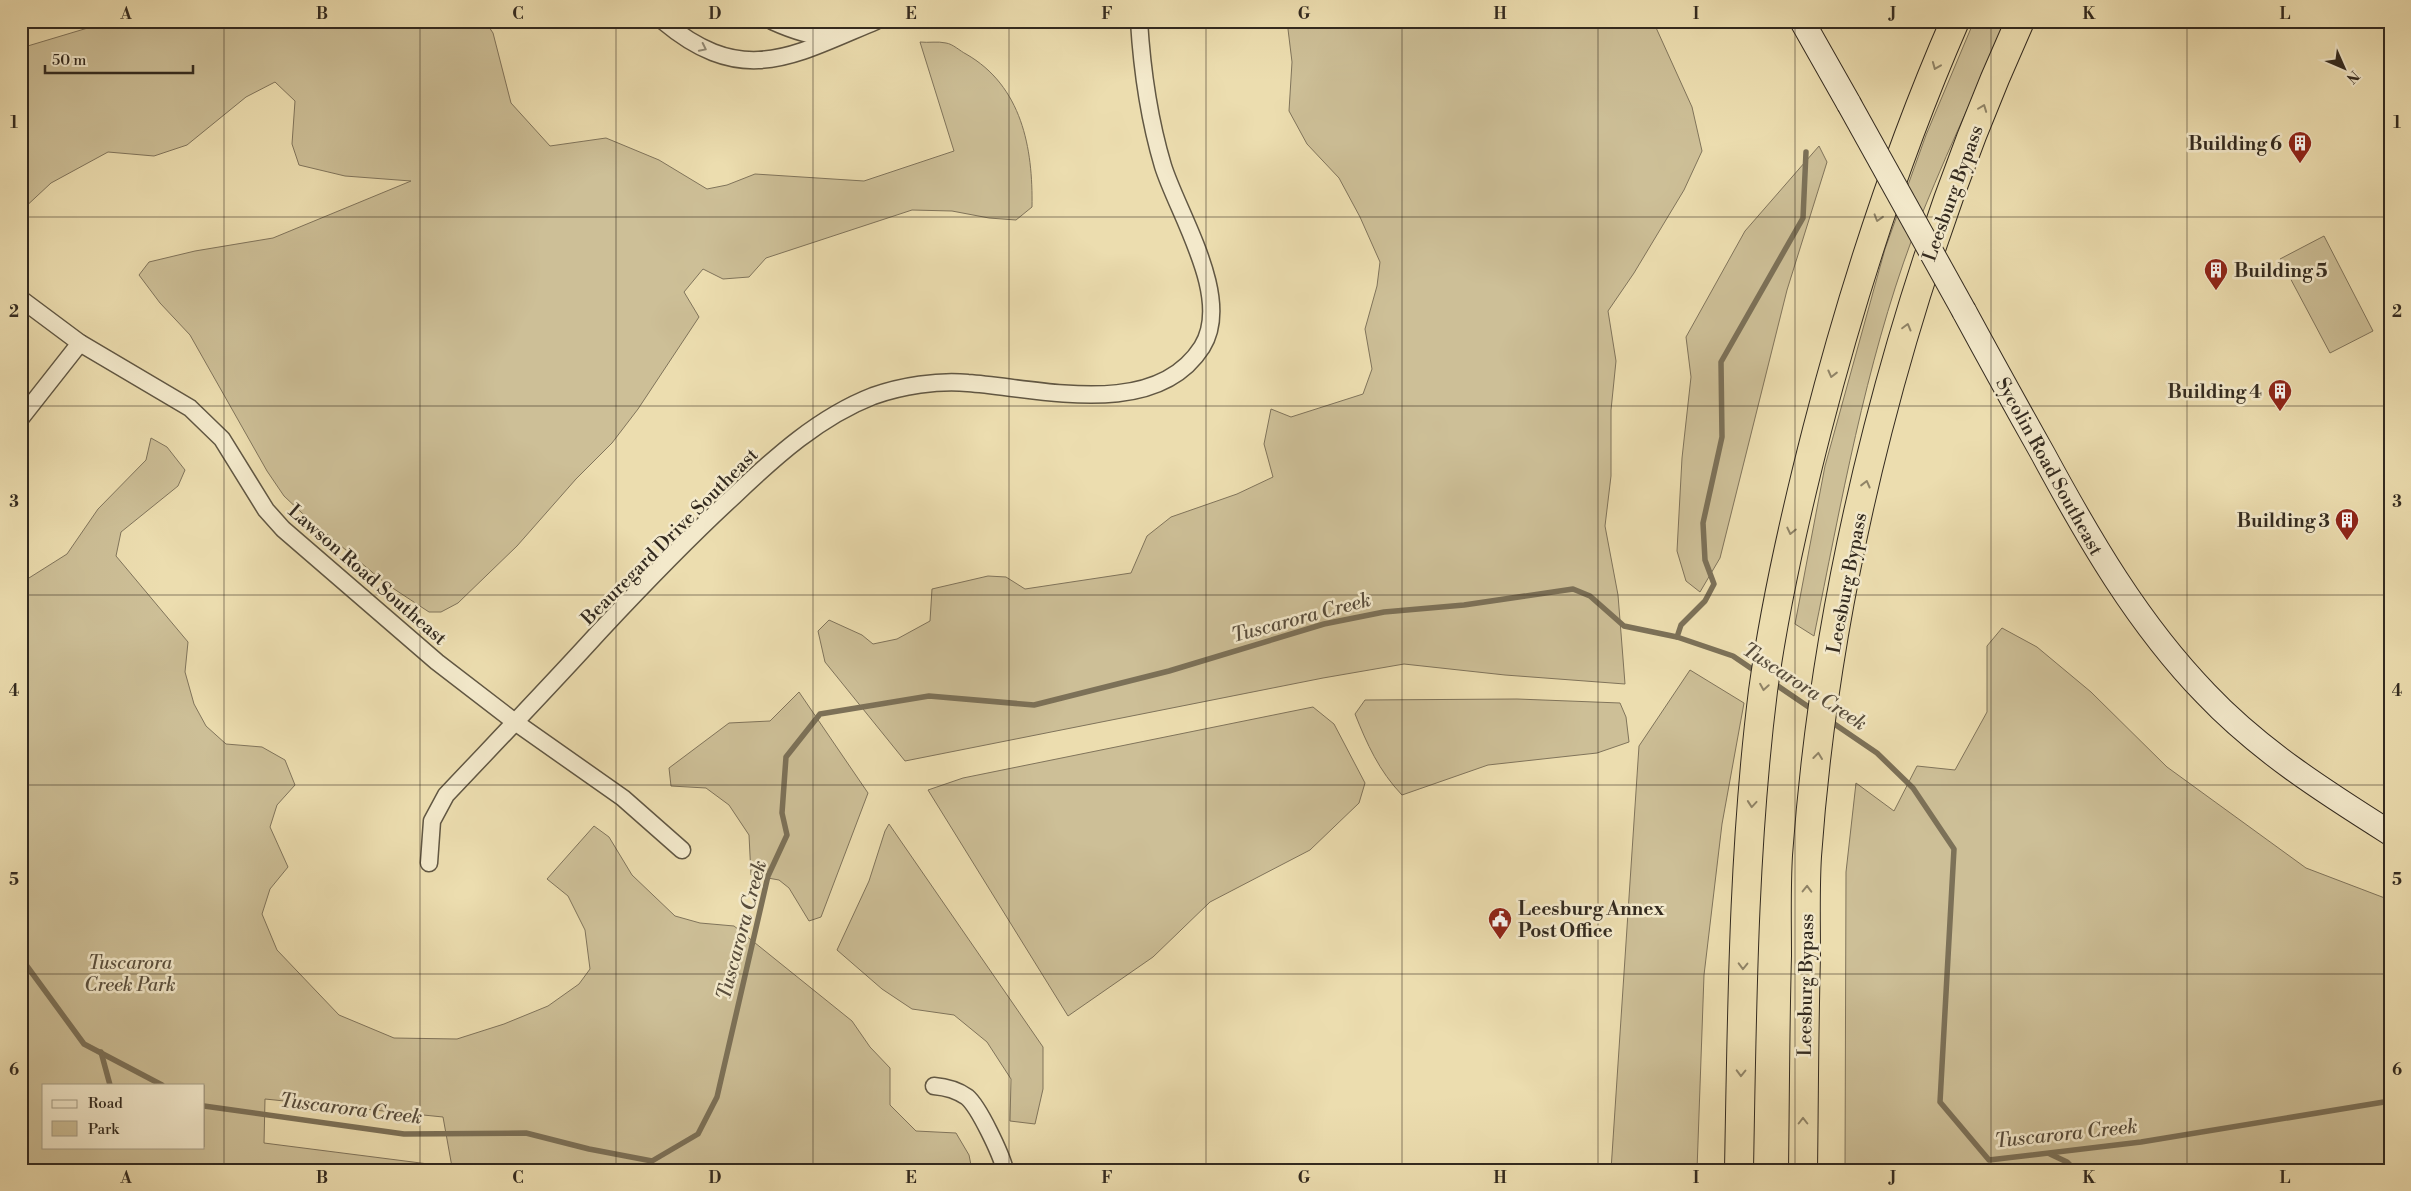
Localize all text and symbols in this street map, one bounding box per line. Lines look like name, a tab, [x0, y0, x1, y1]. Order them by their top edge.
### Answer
text: A	[119, 4, 132, 24]
text: B	[316, 4, 328, 24]
text: C	[512, 4, 524, 24]
text: D	[709, 4, 722, 24]
text: E	[905, 4, 917, 24]
text: F	[1101, 4, 1113, 24]
text: G	[1298, 4, 1311, 24]
text: H	[1493, 4, 1507, 24]
text: I	[1693, 4, 1699, 24]
text: J	[1888, 4, 1896, 24]
text: K	[2083, 4, 2097, 24]
text: L	[2280, 4, 2291, 24]
scale bar	[45, 42, 192, 74]
one-way arrow	[698, 42, 707, 52]
north arrow	[2318, 42, 2368, 92]
text: 50 m	[52, 51, 86, 70]
one-way arrow	[1932, 61, 1942, 70]
text: N	[2342, 66, 2363, 87]
one-way arrow	[1977, 104, 1987, 112]
text: 1	[10, 113, 18, 133]
text: 1	[2393, 113, 2401, 133]
street label: Leesburg Bypass	[1917, 122, 1989, 265]
building icon: Building 6	[2287, 130, 2313, 164]
place label: Building 6	[2188, 132, 2282, 156]
one-way arrow	[1874, 213, 1884, 222]
building icon: Building 5	[2203, 257, 2229, 291]
place label: Building 5	[2234, 259, 2328, 283]
text: 2	[9, 302, 19, 322]
text: 2	[2392, 302, 2402, 322]
one-way arrow	[1901, 323, 1912, 332]
one-way arrow	[1827, 369, 1837, 377]
street label: Sycolin Road Southeast	[1990, 373, 2108, 560]
building icon: Building 4	[2267, 378, 2293, 412]
place label: Building 4	[2168, 380, 2262, 404]
street label: Beauregard Drive Southeast	[575, 443, 763, 631]
one-way arrow	[1860, 480, 1871, 489]
text: 3	[9, 492, 19, 512]
text: 3	[2392, 492, 2402, 512]
street label: Lawson Road Southeast	[283, 499, 452, 651]
building icon: Building 3	[2334, 507, 2360, 541]
place label: Building 3	[2237, 509, 2330, 533]
street label: Leesburg Bypass	[1822, 511, 1872, 656]
one-way arrow	[1787, 527, 1797, 535]
water label: Tuscarora Creek	[1229, 588, 1374, 649]
water label: Tuscarora Creek	[1737, 638, 1871, 737]
text: 4	[9, 681, 20, 701]
text: 4	[2392, 681, 2403, 701]
one-way arrow	[1759, 683, 1770, 691]
one-way arrow	[1812, 752, 1823, 760]
one-way arrow	[1747, 800, 1758, 808]
water label: Tuscarora Creek	[712, 858, 773, 1003]
text: 5	[9, 870, 19, 890]
text: 5	[2392, 870, 2402, 890]
one-way arrow	[1802, 884, 1812, 892]
place label: Leesburg Annex Post Office	[1518, 897, 1664, 943]
public building icon: Leesburg Annex Post Office	[1487, 906, 1513, 940]
street label: Leesburg Bypass	[1793, 913, 1819, 1057]
park label: Tuscarora Creek Park	[84, 951, 176, 997]
one-way arrow	[1738, 963, 1748, 971]
text: 6	[9, 1060, 19, 1080]
text: 6	[2392, 1060, 2402, 1080]
one-way arrow	[1736, 1070, 1746, 1077]
legend	[42, 1084, 205, 1148]
water label: Tuscarora Creek	[278, 1088, 424, 1131]
text: Road	[88, 1094, 123, 1113]
water label: Tuscarora Creek	[1993, 1115, 2139, 1154]
one-way arrow	[1798, 1117, 1808, 1124]
text: Park	[88, 1120, 120, 1139]
text: A	[119, 1168, 132, 1188]
text: B	[316, 1168, 328, 1188]
text: C	[512, 1168, 524, 1188]
text: D	[709, 1168, 722, 1188]
text: E	[905, 1168, 917, 1188]
text: F	[1101, 1168, 1113, 1188]
text: G	[1298, 1168, 1311, 1188]
text: H	[1493, 1168, 1507, 1188]
text: I	[1693, 1168, 1699, 1188]
text: J	[1888, 1168, 1896, 1188]
text: K	[2083, 1168, 2097, 1188]
text: L	[2280, 1168, 2291, 1188]

